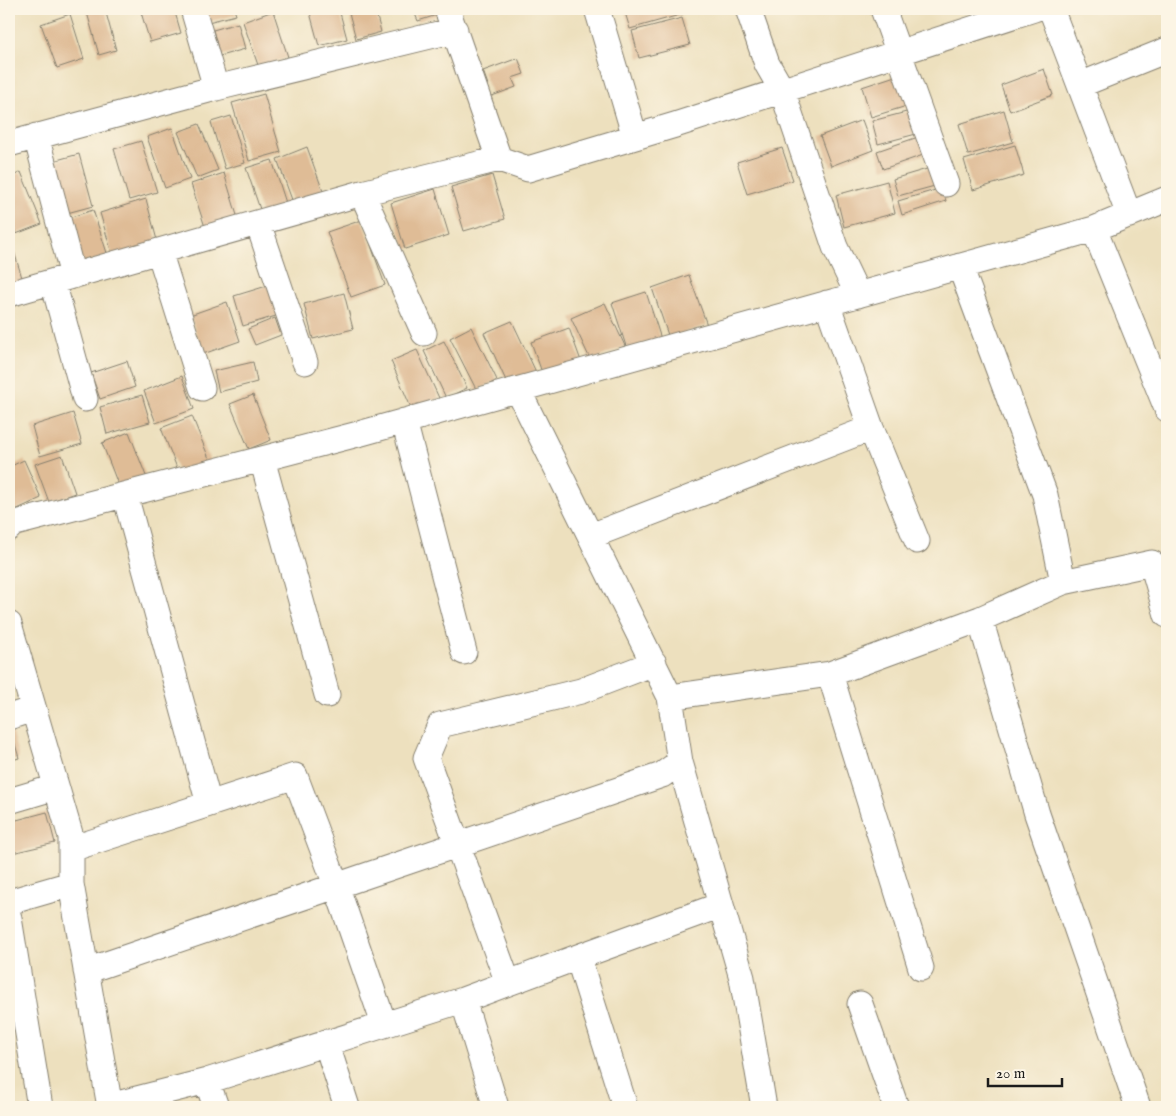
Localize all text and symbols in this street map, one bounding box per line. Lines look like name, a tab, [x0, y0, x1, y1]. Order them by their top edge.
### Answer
scale bar	[988, 1056, 1062, 1088]
text: 20 m	[996, 1064, 1026, 1083]

